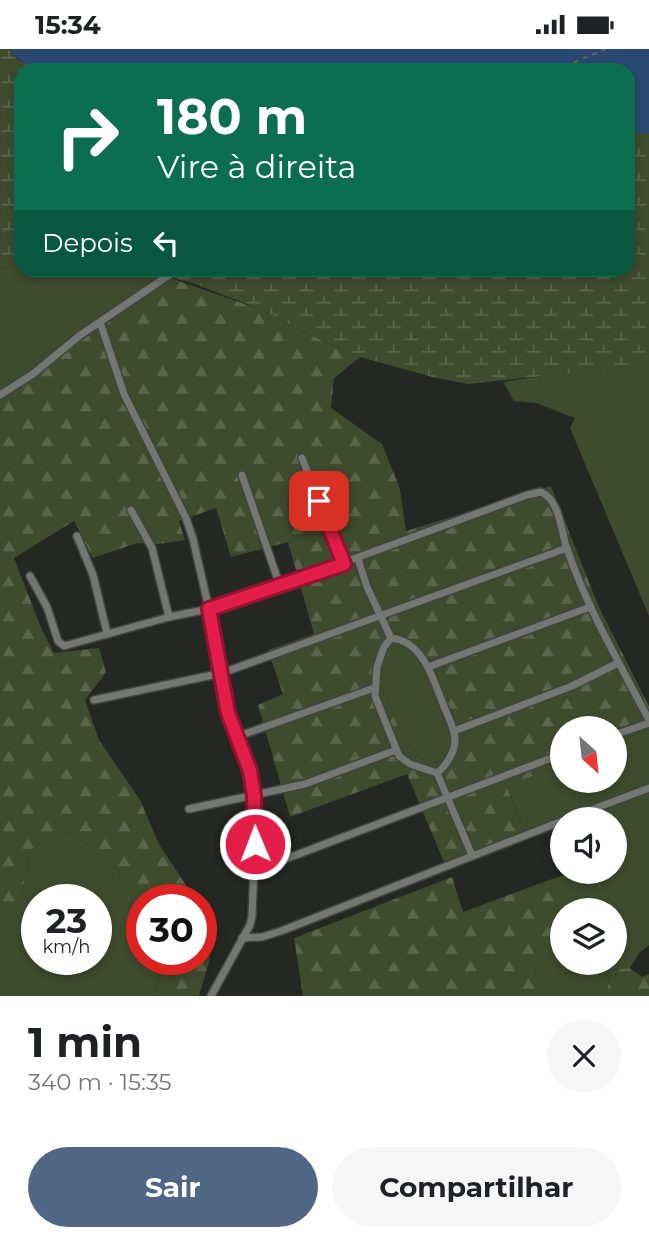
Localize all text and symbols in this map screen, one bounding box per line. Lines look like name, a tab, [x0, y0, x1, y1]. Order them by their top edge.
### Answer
text: 15:34	[35, 9, 101, 41]
text: 180 m	[157, 87, 307, 146]
icon: right	[42, 91, 133, 182]
text: Vire à direita	[157, 147, 356, 186]
icon: left	[147, 224, 185, 262]
text: Depois	[42, 227, 133, 259]
pin	[289, 471, 349, 531]
icon: arrive	[300, 482, 338, 520]
north arrow	[550, 716, 626, 793]
map controls	[550, 716, 627, 975]
position arrow	[218, 807, 292, 881]
button: sound	[550, 807, 627, 884]
speed limit sign: 30	[126, 884, 217, 975]
button: layers	[550, 898, 627, 975]
text: 23	[46, 899, 87, 942]
text: km/h	[42, 936, 91, 958]
text: 1 min	[28, 1016, 142, 1068]
button: close	[547, 1019, 621, 1093]
text: 340 m · 15:35	[28, 1068, 172, 1096]
button: Sair	[28, 1147, 318, 1227]
button: Compartilhar	[332, 1147, 621, 1227]

